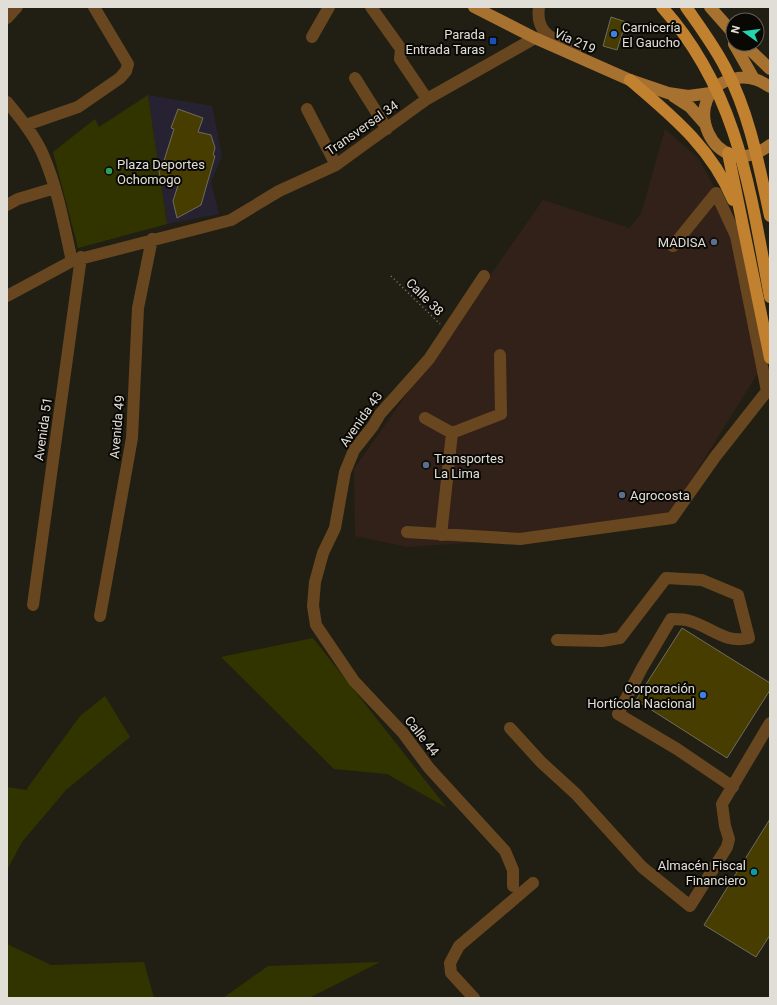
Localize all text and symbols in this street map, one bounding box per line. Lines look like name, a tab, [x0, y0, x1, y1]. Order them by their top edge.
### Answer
north arrow	[725, 12, 765, 52]
place label: Carnicería El Gaucho	[622, 20, 681, 50]
text: N	[729, 24, 743, 35]
street label: Vía 219	[552, 25, 598, 57]
place label: Parada Entrada Taras	[406, 27, 485, 57]
marker: Carnicería El Gaucho	[609, 29, 619, 39]
marker: Parada Entrada Taras	[488, 36, 498, 46]
street label: Transversal 34	[323, 97, 402, 158]
place label: Plaza Deportes Ochomogo	[117, 157, 205, 187]
marker: Plaza Deportes Ochomogo	[104, 166, 114, 176]
place label: MADISA	[658, 235, 707, 250]
marker: MADISA	[709, 237, 719, 247]
street label: Calle 38	[403, 275, 447, 319]
street label: Avenida 43	[337, 389, 385, 449]
street label: Avenida 49	[107, 395, 127, 459]
street label: Avenida 51	[31, 396, 55, 462]
place label: Transportes La Lima	[434, 451, 504, 481]
marker: Transportes La Lima	[421, 460, 431, 470]
place label: Agrocosta	[630, 488, 690, 503]
marker: Agrocosta	[617, 490, 627, 500]
place label: Corporación Hortícola Nacional	[587, 681, 695, 711]
marker: Corporación Hortícola Nacional	[698, 690, 708, 700]
street label: Calle 44	[402, 713, 443, 760]
place label: Almacén Fiscal Financiero	[658, 858, 746, 888]
marker: Almacén Fiscal Financiero	[749, 867, 759, 877]

